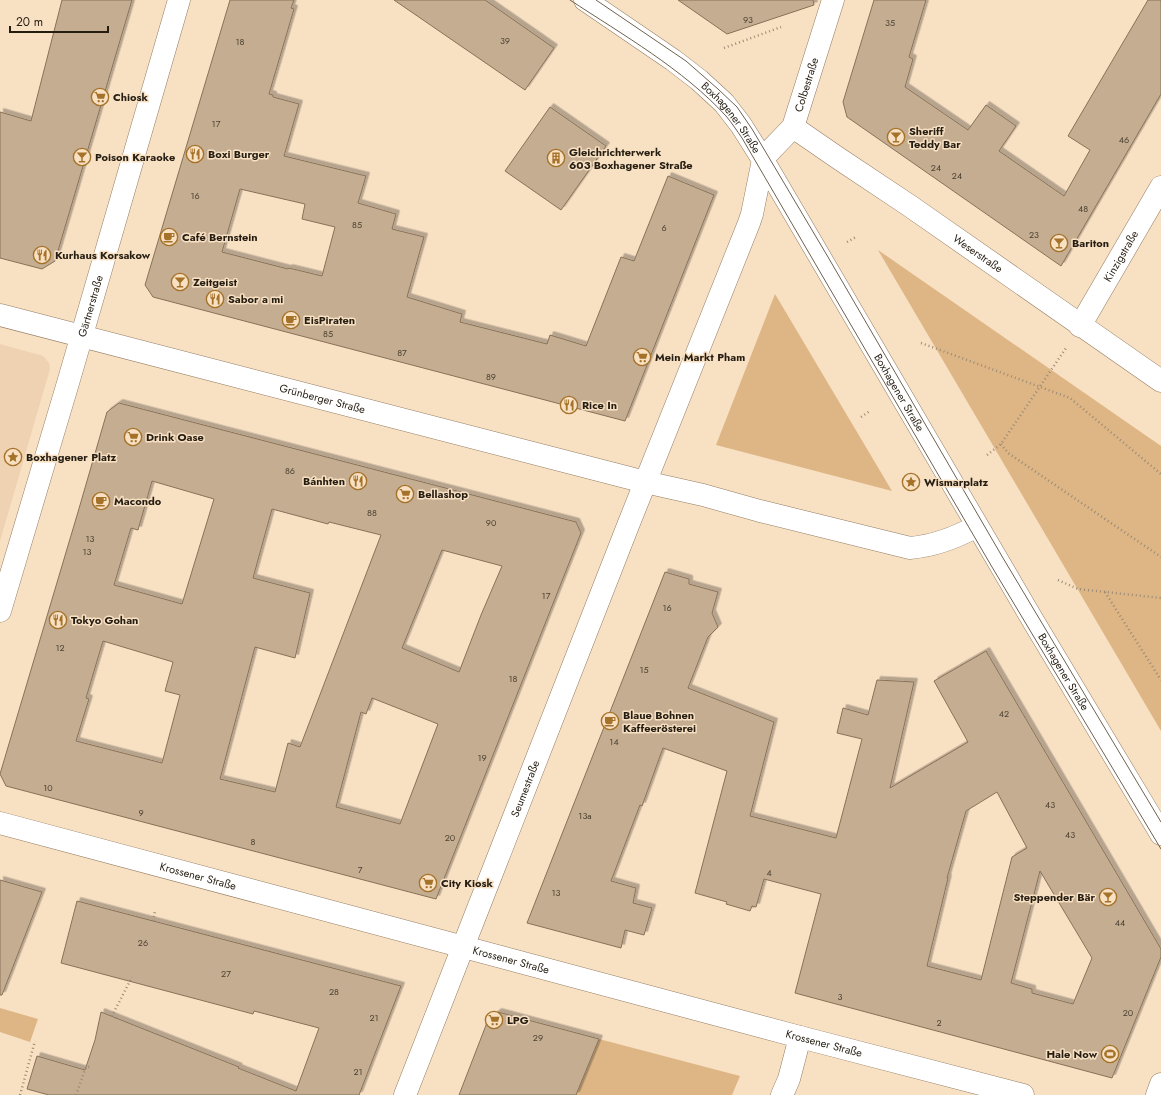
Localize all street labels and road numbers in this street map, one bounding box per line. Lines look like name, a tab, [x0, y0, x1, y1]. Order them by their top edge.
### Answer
street label: Colbestraße	[790, 55, 822, 114]
street label: Boxhagener Straße	[698, 78, 765, 156]
street label: Kinzigstraße	[1099, 227, 1142, 285]
street label: Weserstraße	[950, 230, 1006, 277]
street label: Gärtnerstraße	[74, 273, 107, 339]
street label: Boxhagener Straße	[870, 351, 929, 435]
street label: Grünberger Straße	[278, 380, 367, 417]
street label: Boxhagener Straße	[1034, 630, 1093, 714]
street label: Seumestraße	[507, 758, 543, 819]
street label: Krossener Straße	[158, 858, 238, 894]
street label: Krossener Straße	[471, 942, 551, 978]
street label: Krossener Straße	[784, 1026, 864, 1061]

